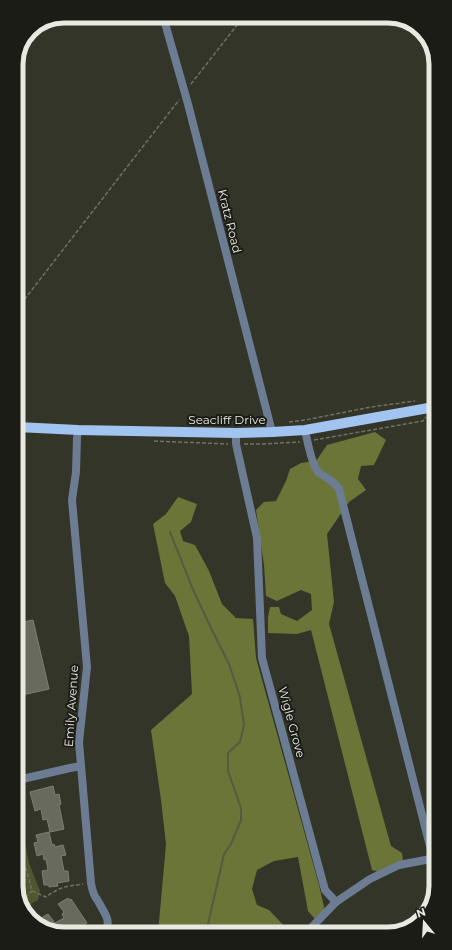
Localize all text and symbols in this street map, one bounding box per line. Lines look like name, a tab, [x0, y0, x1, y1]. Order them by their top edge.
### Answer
street label: Kratz Road	[215, 187, 245, 255]
street label: Seacliff Drive	[188, 412, 266, 427]
street label: Emily Avenue	[61, 665, 81, 747]
street label: Wigle Grove	[275, 685, 309, 759]
north arrow	[404, 902, 444, 942]
text: N	[415, 904, 427, 921]

